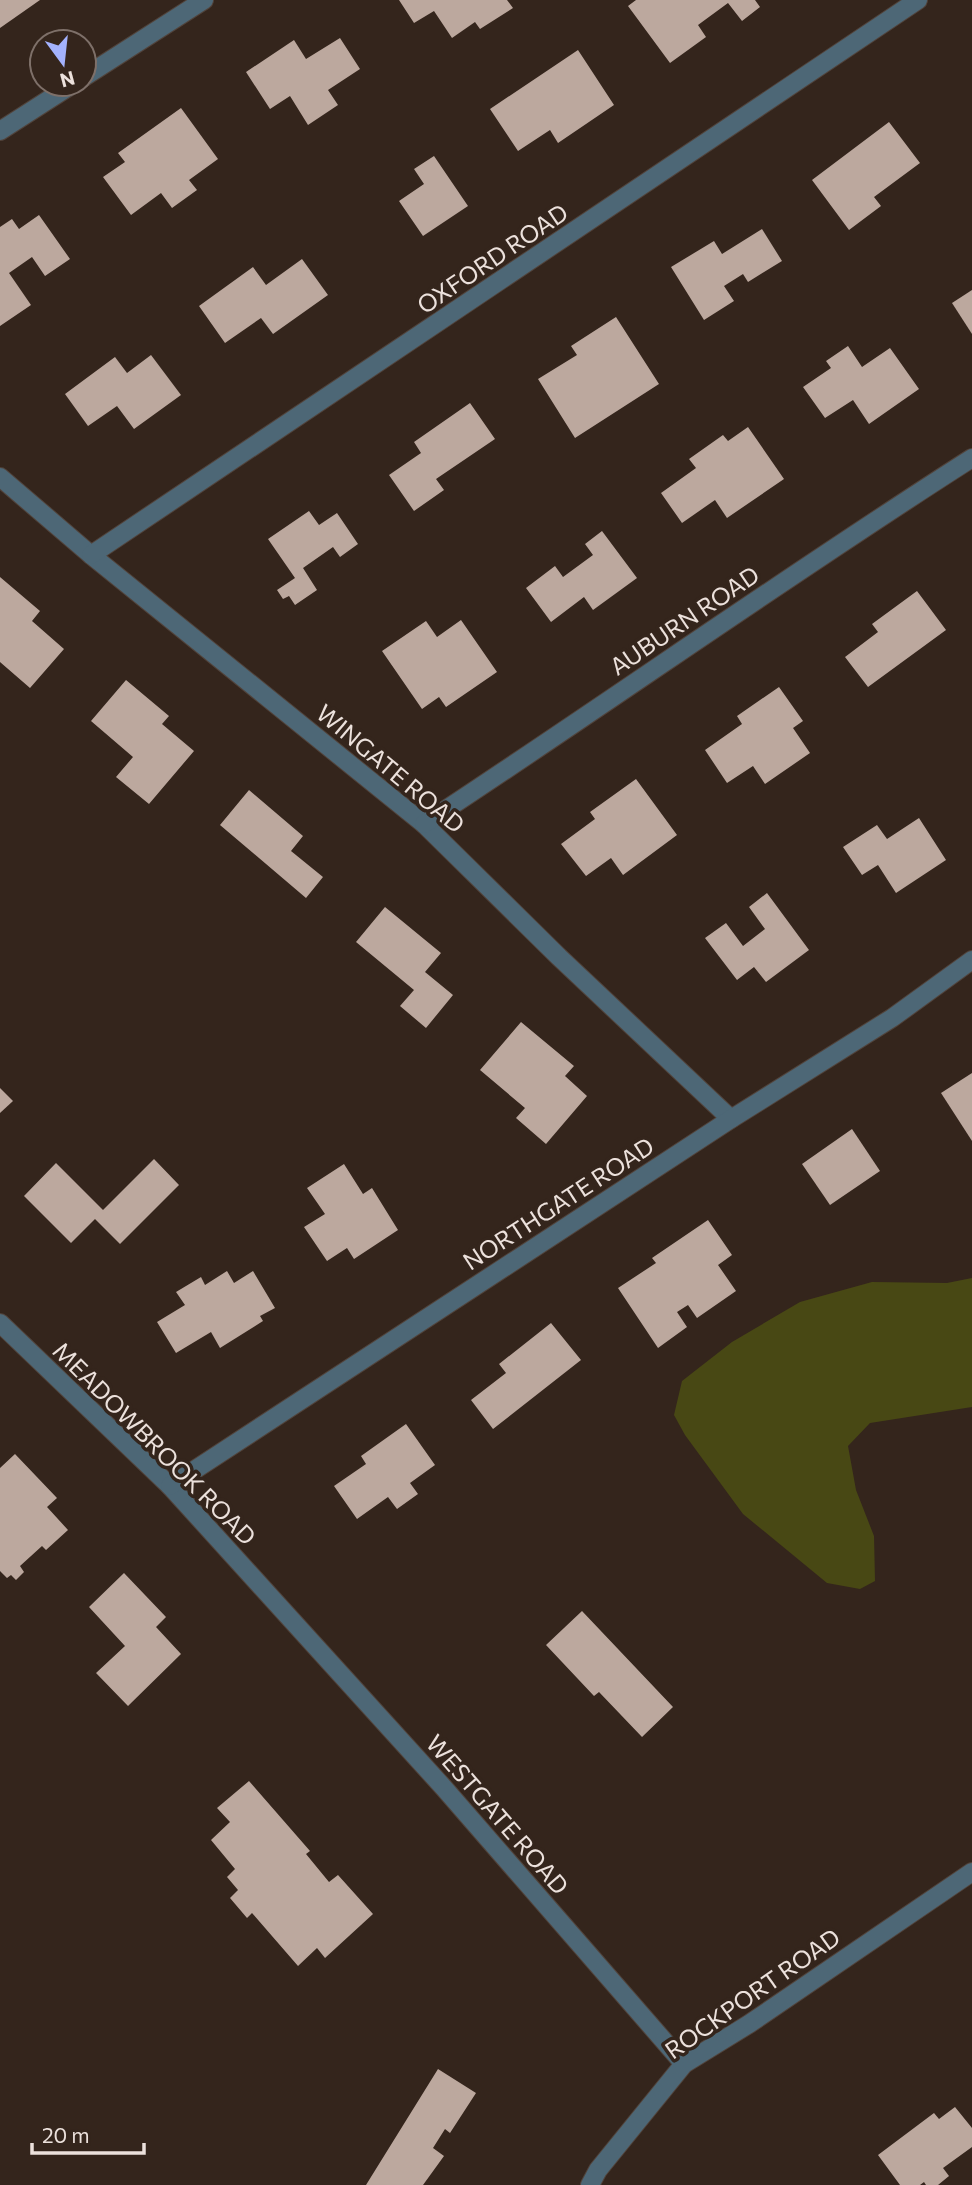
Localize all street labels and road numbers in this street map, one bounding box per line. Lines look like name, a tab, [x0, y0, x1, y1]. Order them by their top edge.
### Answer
street label: OXFORD ROAD	[411, 197, 573, 319]
street label: AUBURN ROAD	[604, 559, 764, 681]
street label: WINGATE ROAD	[311, 698, 471, 838]
street label: NORTHGATE ROAD	[457, 1130, 659, 1276]
street label: MEADOWBROOK ROAD	[48, 1336, 262, 1550]
street label: WESTGATE ROAD	[421, 1728, 575, 1900]
street label: ROCKPORT ROAD	[659, 1922, 845, 2064]

